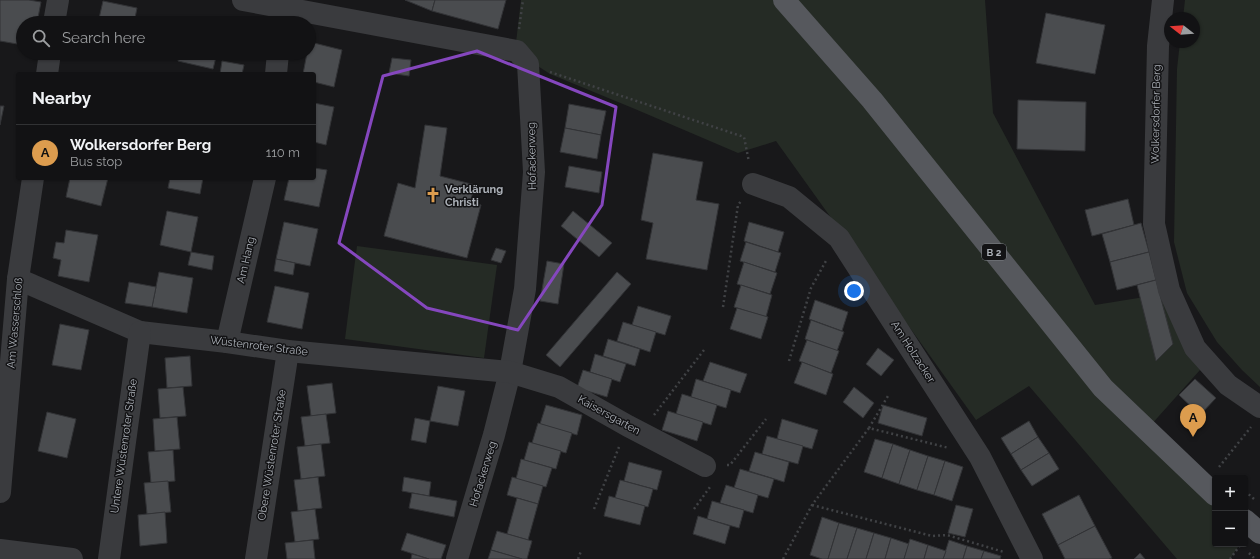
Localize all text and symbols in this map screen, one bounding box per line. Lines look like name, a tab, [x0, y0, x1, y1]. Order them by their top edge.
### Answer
north arrow	[1164, 12, 1200, 48]
search box	[16, 16, 316, 60]
icon: search	[30, 27, 52, 49]
text: Search here	[62, 29, 145, 47]
street label: Wolkersdorfer Berg	[1149, 64, 1163, 164]
text: Nearby	[32, 88, 91, 108]
street label: Hofackerweg	[525, 122, 539, 190]
text: Wolkersdorfer Berg	[70, 136, 211, 154]
text: A	[41, 145, 49, 160]
text: 110 m	[266, 145, 300, 160]
text: Bus stop	[70, 154, 122, 169]
place label: Verklärung Christi	[445, 183, 503, 209]
church icon: Verklärung Christi	[424, 186, 442, 204]
street label: Am Hang	[234, 235, 258, 285]
road number: B 2	[982, 244, 1006, 260]
street label: Am Wasserschloß	[5, 277, 25, 369]
your location	[844, 281, 864, 301]
street label: Am Holzacker	[888, 319, 938, 386]
street label: Wüstenroter Straße	[209, 334, 309, 359]
street label: Untere Wüstenroter Straße	[108, 377, 140, 514]
street label: Obere Wüstenroter Straße	[255, 388, 289, 522]
street label: Kaisersgarten	[575, 392, 643, 438]
pin: A	[1180, 404, 1206, 437]
street label: Hofackerweg	[467, 440, 499, 508]
map controls	[1212, 475, 1248, 547]
button: +	[1212, 475, 1248, 511]
button: −	[1212, 511, 1248, 547]

